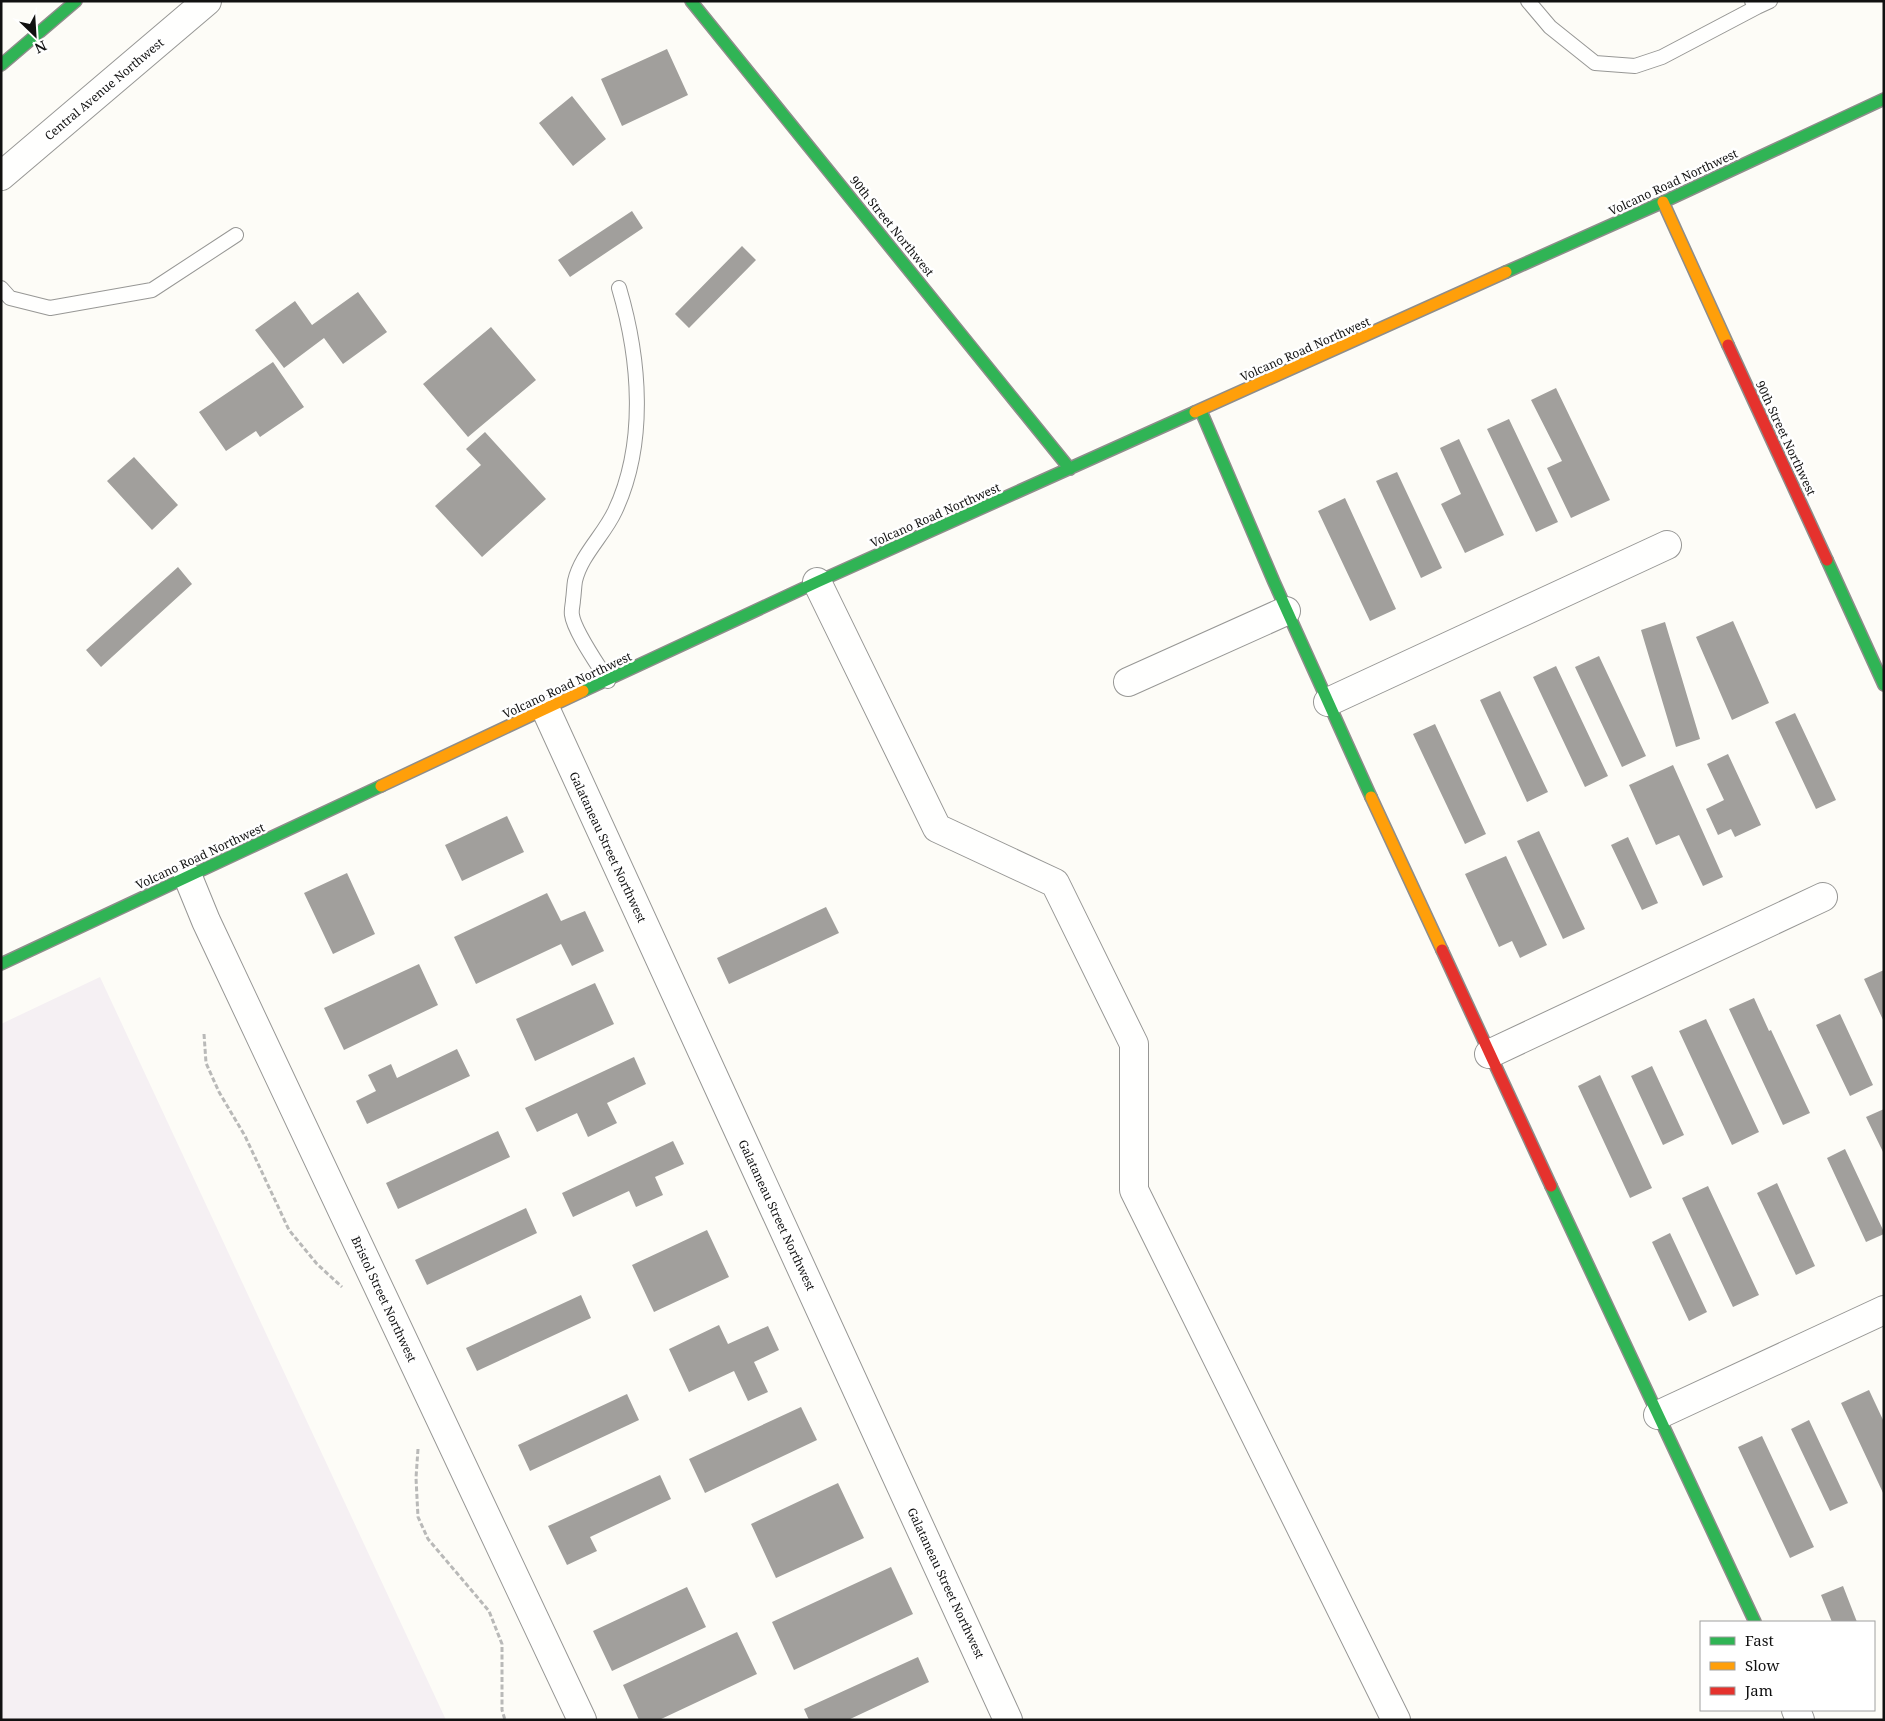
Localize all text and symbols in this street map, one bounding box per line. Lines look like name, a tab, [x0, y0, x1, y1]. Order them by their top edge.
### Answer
north arrow	[10, 10, 60, 60]
street label: Central Avenue Northwest	[42, 35, 166, 143]
street label: Volcano Road Northwest	[1606, 145, 1740, 219]
street label: 90th Street Northwest	[846, 172, 938, 280]
street label: Volcano Road Northwest	[1237, 313, 1373, 385]
street label: 90th Street Northwest	[1752, 378, 1820, 498]
street label: Volcano Road Northwest	[867, 479, 1003, 551]
street label: Volcano Road Northwest	[500, 648, 634, 722]
street label: Galataneau Street Northwest	[565, 769, 651, 925]
street label: Volcano Road Northwest	[133, 819, 267, 893]
street label: Galataneau Street Northwest	[734, 1137, 820, 1293]
street label: Bristol Street Northwest	[347, 1233, 421, 1365]
street label: Galataneau Street Northwest	[903, 1505, 989, 1661]
legend	[1700, 1621, 1875, 1711]
text: Fast	[1745, 1630, 1774, 1650]
text: Slow	[1745, 1655, 1779, 1675]
text: Jam	[1744, 1680, 1773, 1700]

